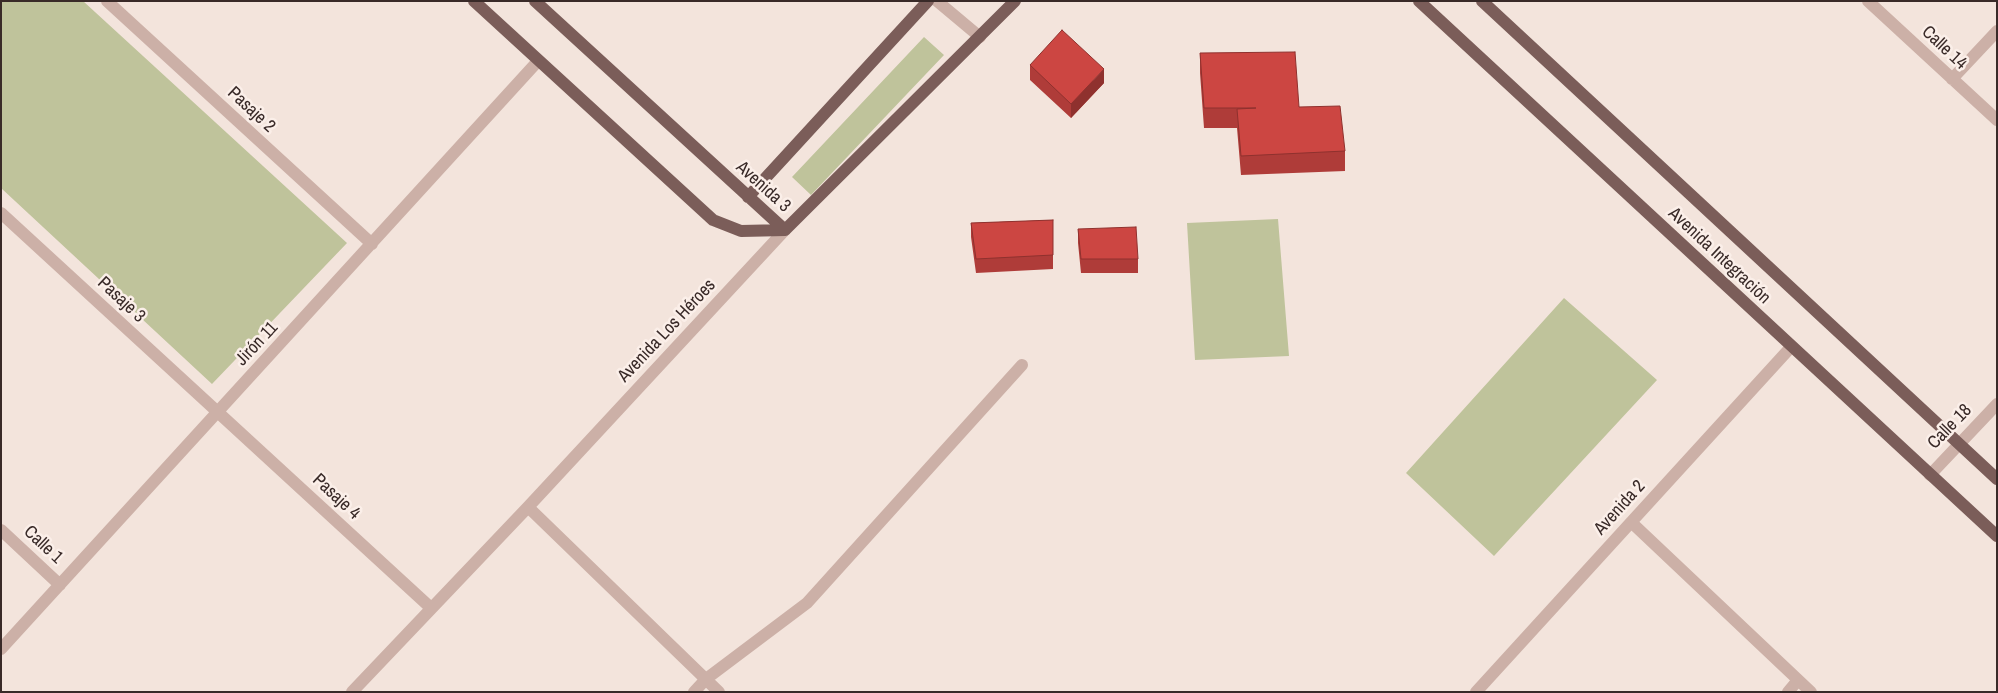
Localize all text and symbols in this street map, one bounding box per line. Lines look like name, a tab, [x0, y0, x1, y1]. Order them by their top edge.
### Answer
street label: Calle 14	[1917, 22, 1971, 74]
street label: Pasaje 2	[223, 83, 279, 137]
street label: Avenida 3	[731, 157, 795, 217]
street label: Avenida Integración	[1663, 203, 1775, 309]
street label: Pasaje 3	[93, 273, 149, 327]
street label: Avenida Los Héroes	[614, 275, 720, 387]
street label: Jirón 11	[231, 318, 283, 370]
street label: Calle 18	[1923, 400, 1977, 454]
street label: Pasaje 4	[308, 470, 364, 524]
street label: Avenida 2	[1590, 476, 1650, 540]
street label: Calle 1	[19, 521, 67, 569]

